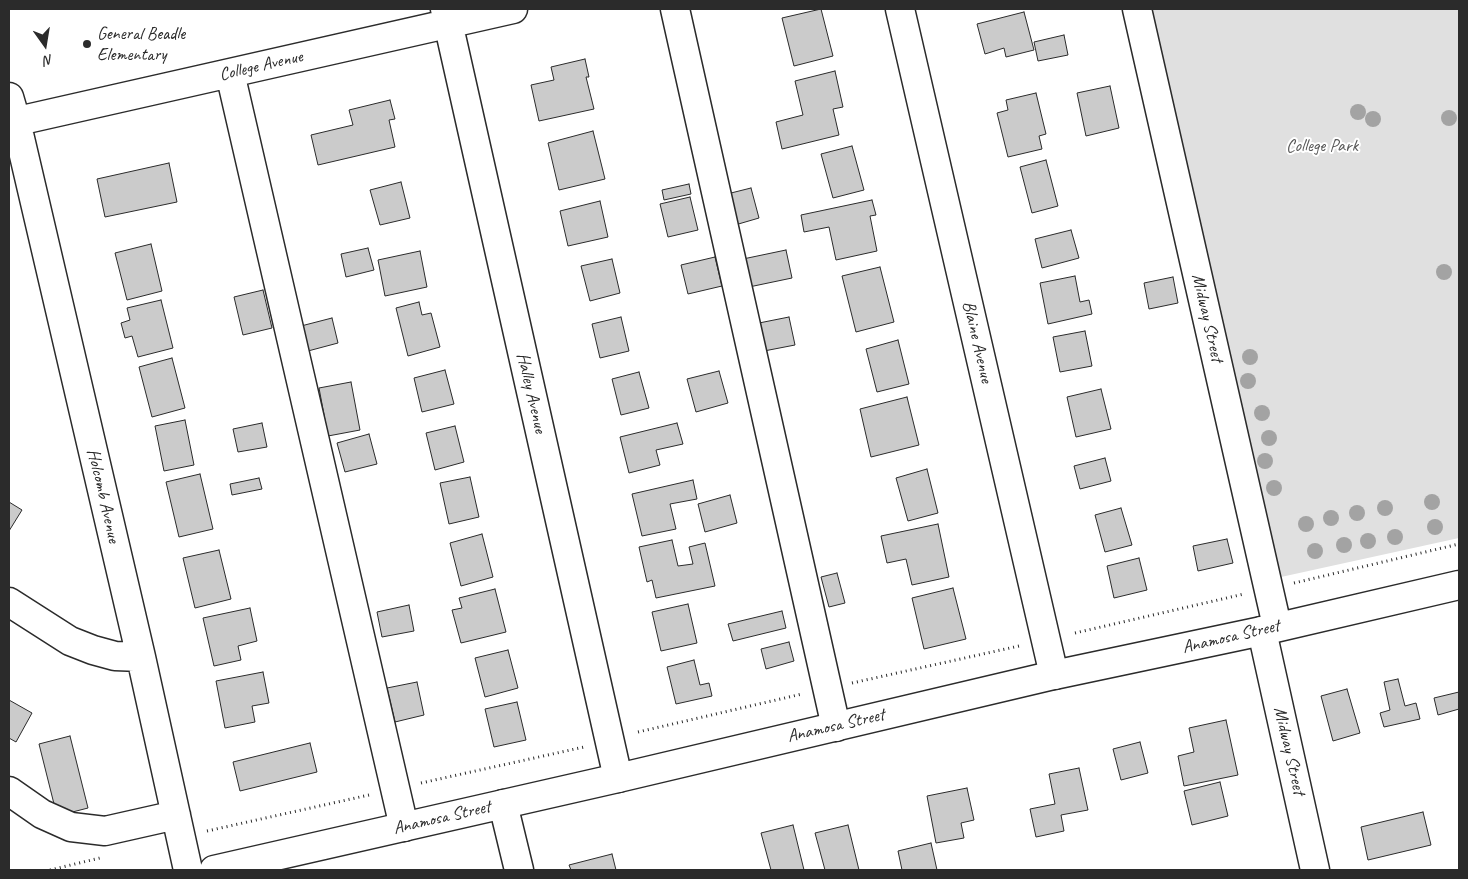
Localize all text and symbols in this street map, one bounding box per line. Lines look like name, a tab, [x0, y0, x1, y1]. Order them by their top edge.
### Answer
north arrow	[20, 20, 70, 70]
place label: General Beadle Elementary	[97, 23, 185, 66]
marker: General Beadle Elementary	[81, 38, 93, 50]
street label: College Avenue	[217, 46, 305, 86]
text: N	[42, 51, 55, 69]
park label: College Park	[1286, 135, 1358, 157]
street label: Midway Street	[1186, 272, 1228, 364]
street label: Blaine Avenue	[957, 299, 997, 385]
street label: Halley Avenue	[511, 351, 551, 435]
street label: Holcomb Avenue	[82, 447, 124, 545]
street label: Anamosa Street	[1180, 615, 1282, 659]
street label: Anamosa Street	[785, 704, 887, 748]
street label: Midway Street	[1268, 705, 1310, 797]
street label: Anamosa Street	[391, 796, 493, 840]

